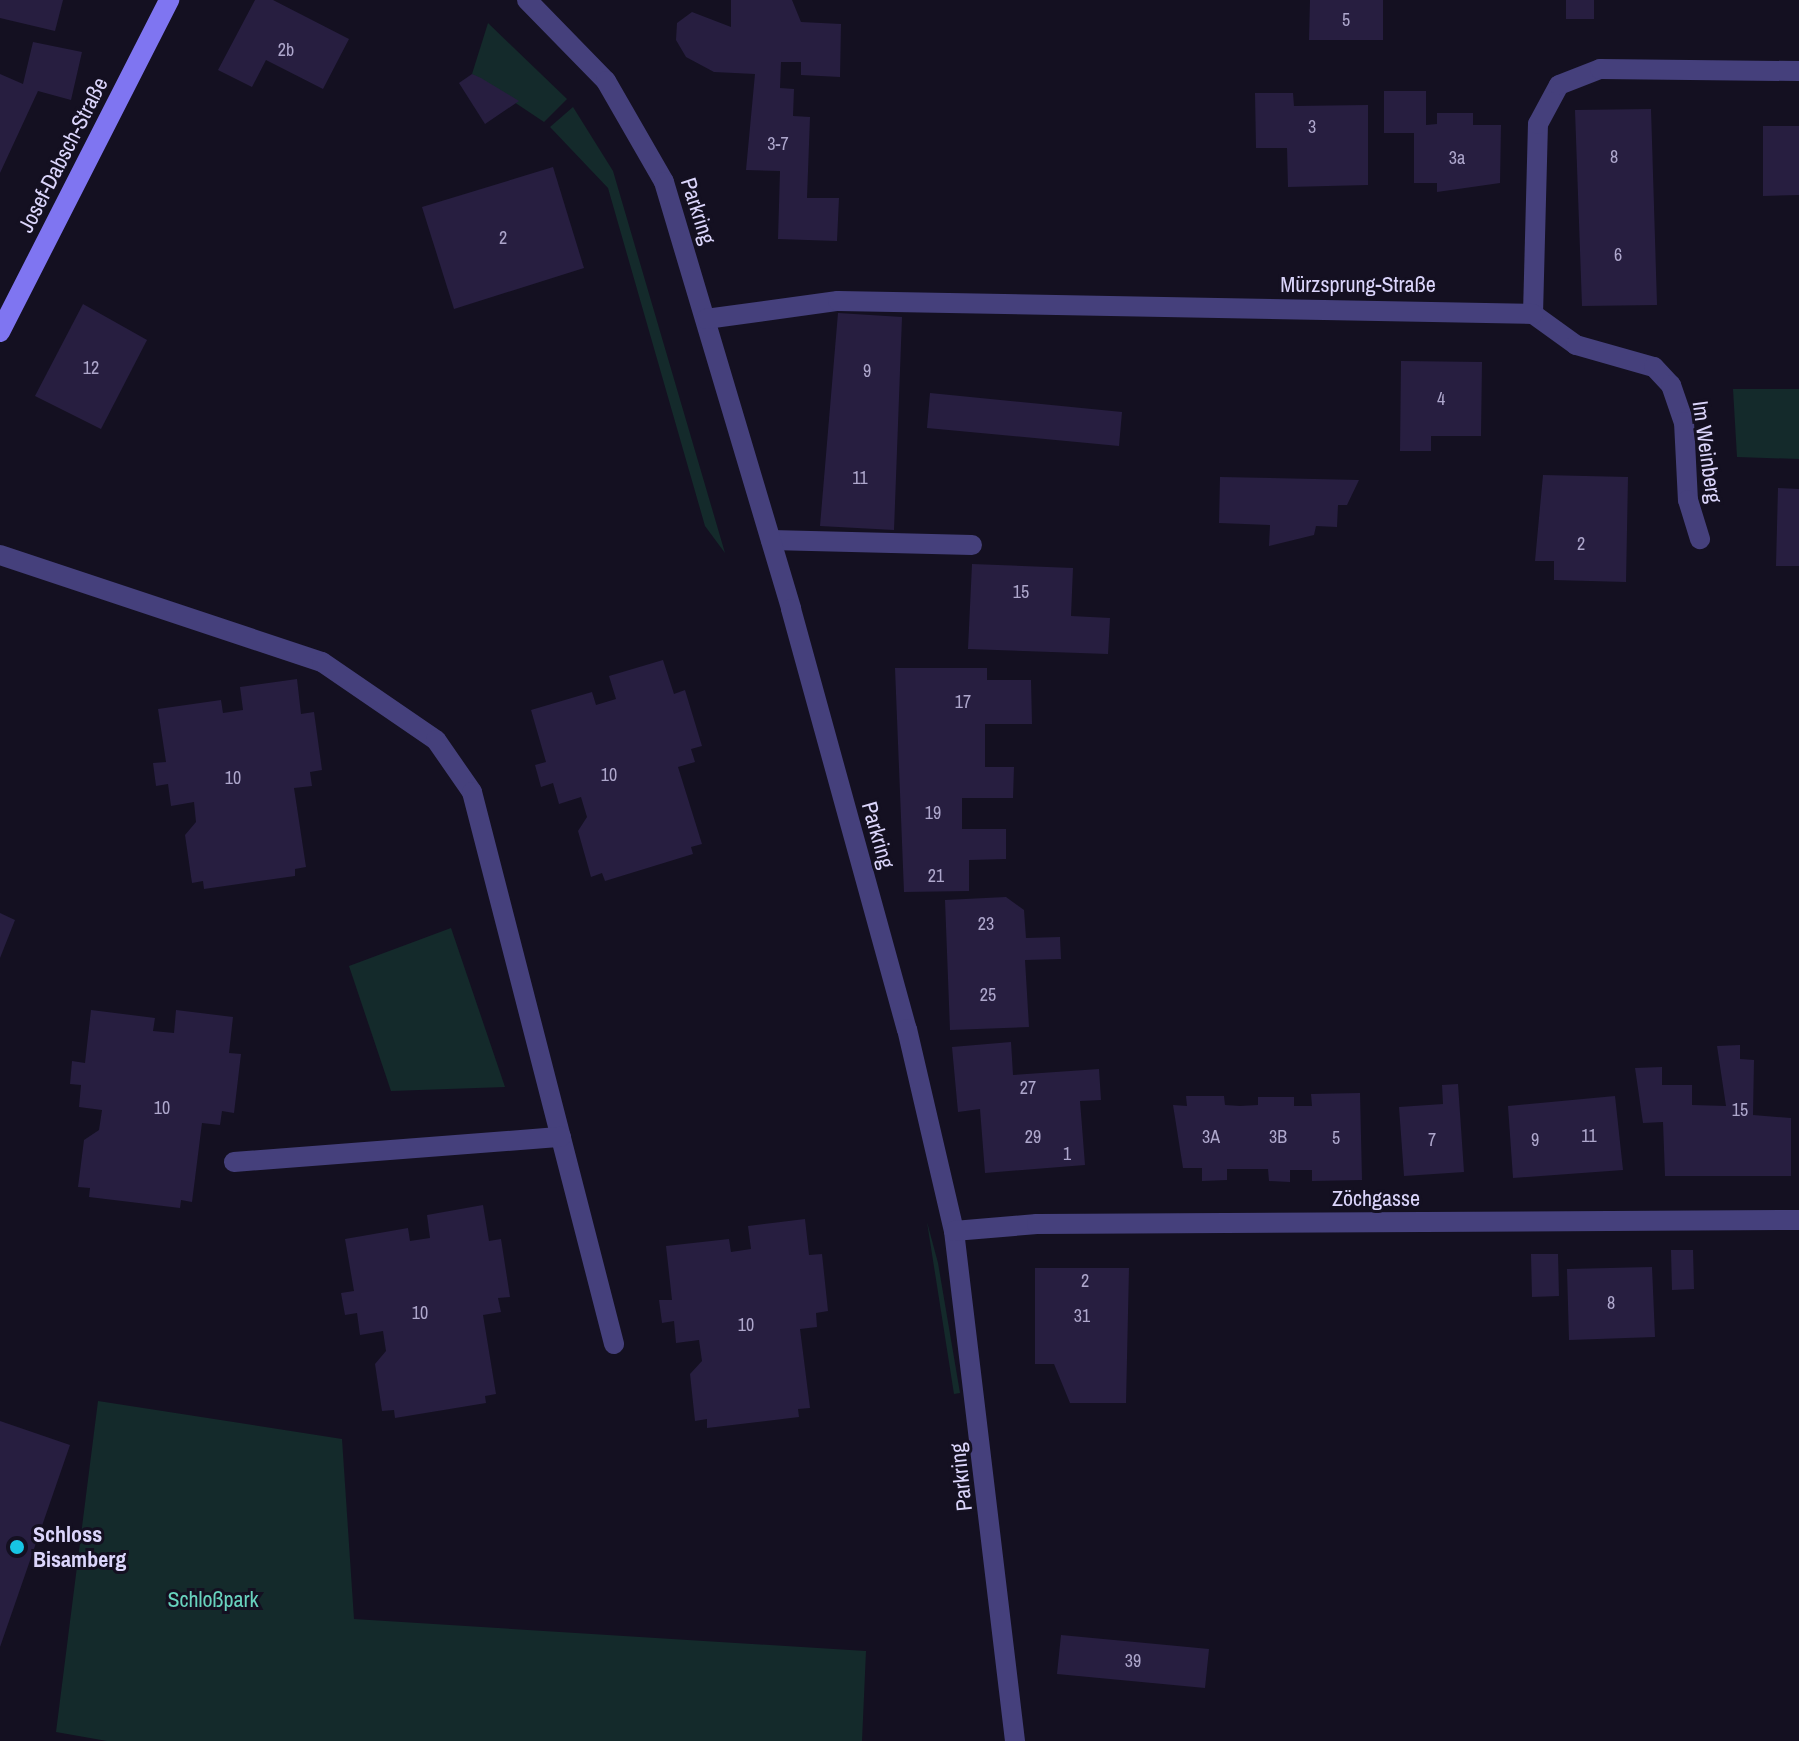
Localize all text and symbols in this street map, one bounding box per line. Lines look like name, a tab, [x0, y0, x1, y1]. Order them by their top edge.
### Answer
house number: 5	[1342, 9, 1350, 31]
house number: 2b	[278, 39, 294, 61]
street label: Josef-Dabsch-Straße	[13, 73, 113, 237]
house number: 3	[1308, 116, 1316, 138]
house number: 3-7	[767, 133, 789, 155]
house number: 8	[1610, 146, 1618, 168]
house number: 3a	[1449, 147, 1465, 169]
street label: Parkring	[675, 175, 721, 247]
house number: 2	[499, 227, 507, 249]
house number: 6	[1614, 244, 1622, 266]
street label: Mürzsprung-Straße	[1280, 272, 1436, 298]
house number: 12	[83, 357, 99, 379]
house number: 9	[863, 360, 871, 382]
house number: 4	[1437, 388, 1445, 410]
street label: Im Weinberg	[1687, 399, 1727, 505]
house number: 11	[852, 467, 868, 489]
house number: 2	[1577, 533, 1585, 555]
house number: 15	[1013, 581, 1029, 603]
house number: 17	[955, 691, 971, 713]
house number: 10	[601, 764, 617, 786]
house number: 10	[225, 767, 241, 789]
street label: Parkring	[856, 799, 900, 871]
house number: 19	[925, 802, 941, 824]
house number: 21	[928, 865, 944, 887]
house number: 23	[978, 913, 994, 935]
house number: 25	[980, 984, 996, 1006]
house number: 27	[1020, 1077, 1036, 1099]
house number: 10	[154, 1097, 170, 1119]
house number: 15	[1732, 1099, 1748, 1121]
house number: 11	[1581, 1125, 1597, 1147]
house number: 29	[1025, 1126, 1041, 1148]
house number: 3A	[1202, 1126, 1220, 1148]
house number: 3B	[1269, 1126, 1287, 1148]
house number: 5	[1332, 1127, 1340, 1149]
house number: 7	[1428, 1129, 1436, 1151]
house number: 9	[1531, 1129, 1539, 1151]
house number: 1	[1063, 1143, 1071, 1165]
street label: Zöchgasse	[1332, 1186, 1420, 1212]
house number: 2	[1081, 1270, 1089, 1292]
house number: 8	[1607, 1292, 1615, 1314]
house number: 10	[412, 1302, 428, 1324]
house number: 31	[1074, 1305, 1090, 1327]
house number: 10	[738, 1314, 754, 1336]
street label: Parkring	[944, 1442, 978, 1512]
place label: Schloss Bisamberg	[33, 1521, 126, 1572]
marker: Schloss Bisamberg	[8, 1538, 26, 1556]
park label: Schloßpark	[167, 1587, 259, 1613]
house number: 39	[1125, 1650, 1141, 1672]

